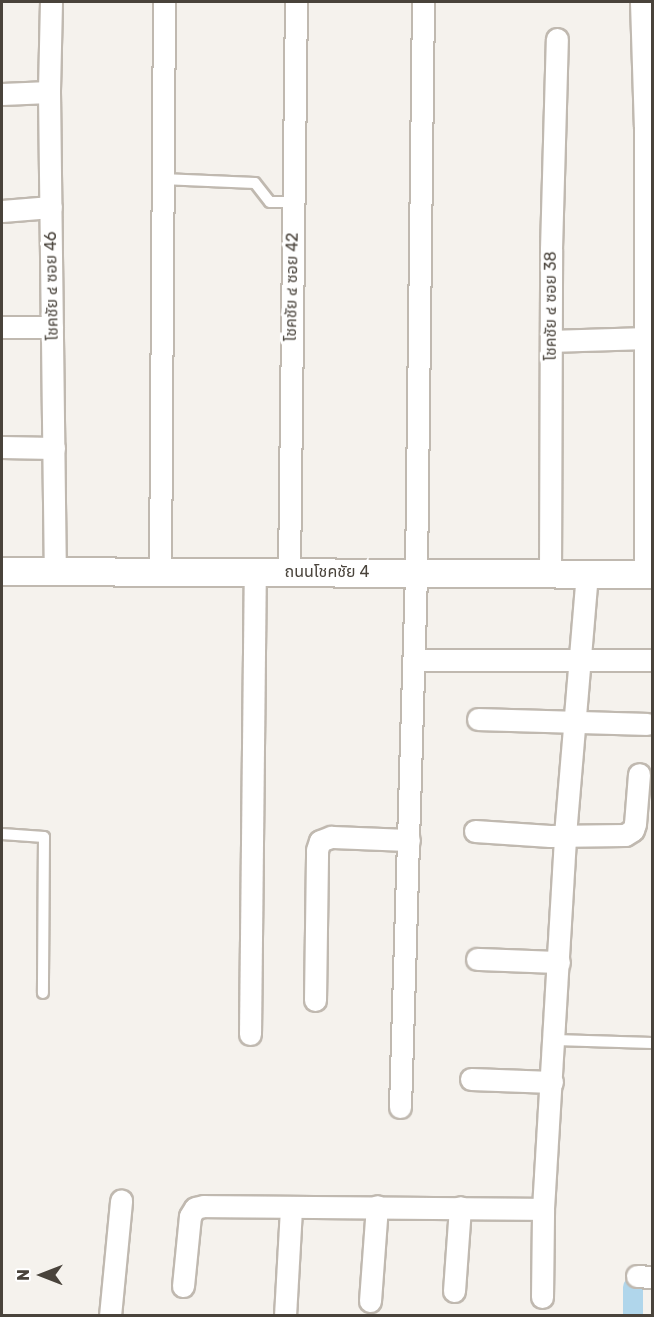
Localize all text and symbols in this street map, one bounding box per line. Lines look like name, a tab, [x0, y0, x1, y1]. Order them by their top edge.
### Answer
street label: โชคชัย ๔ ซอย 46	[41, 231, 63, 341]
street label: โชคชัย ๔ ซอย 42	[281, 232, 303, 342]
street label: โชคชัย ๔ ซอย 38	[541, 251, 561, 361]
street label: ถนนโชคชัย 4	[285, 562, 369, 582]
north arrow	[12, 1245, 72, 1305]
text: N	[14, 1269, 33, 1281]

